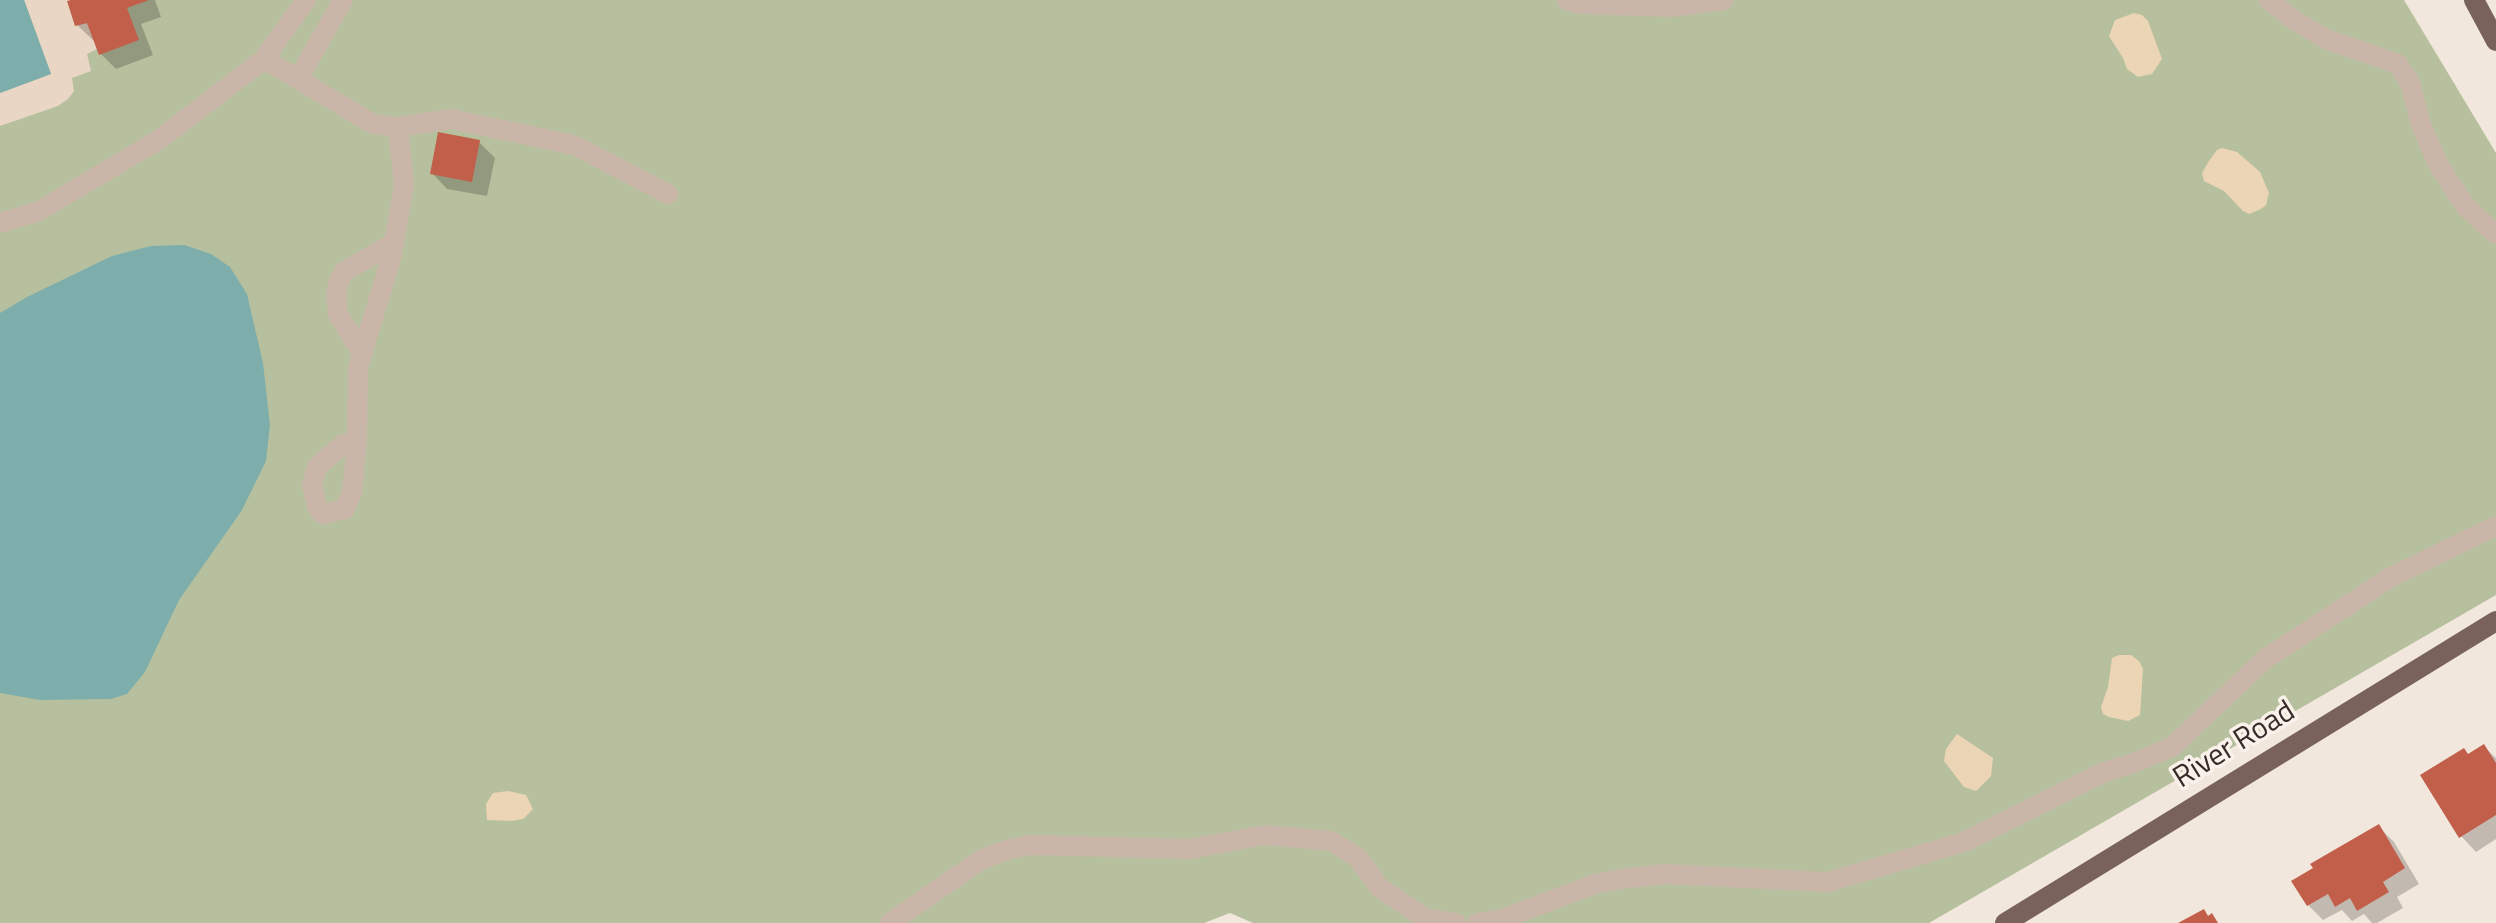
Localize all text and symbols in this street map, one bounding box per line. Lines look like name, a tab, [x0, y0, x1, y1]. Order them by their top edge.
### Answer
street label: River Road	[2168, 695, 2302, 797]

